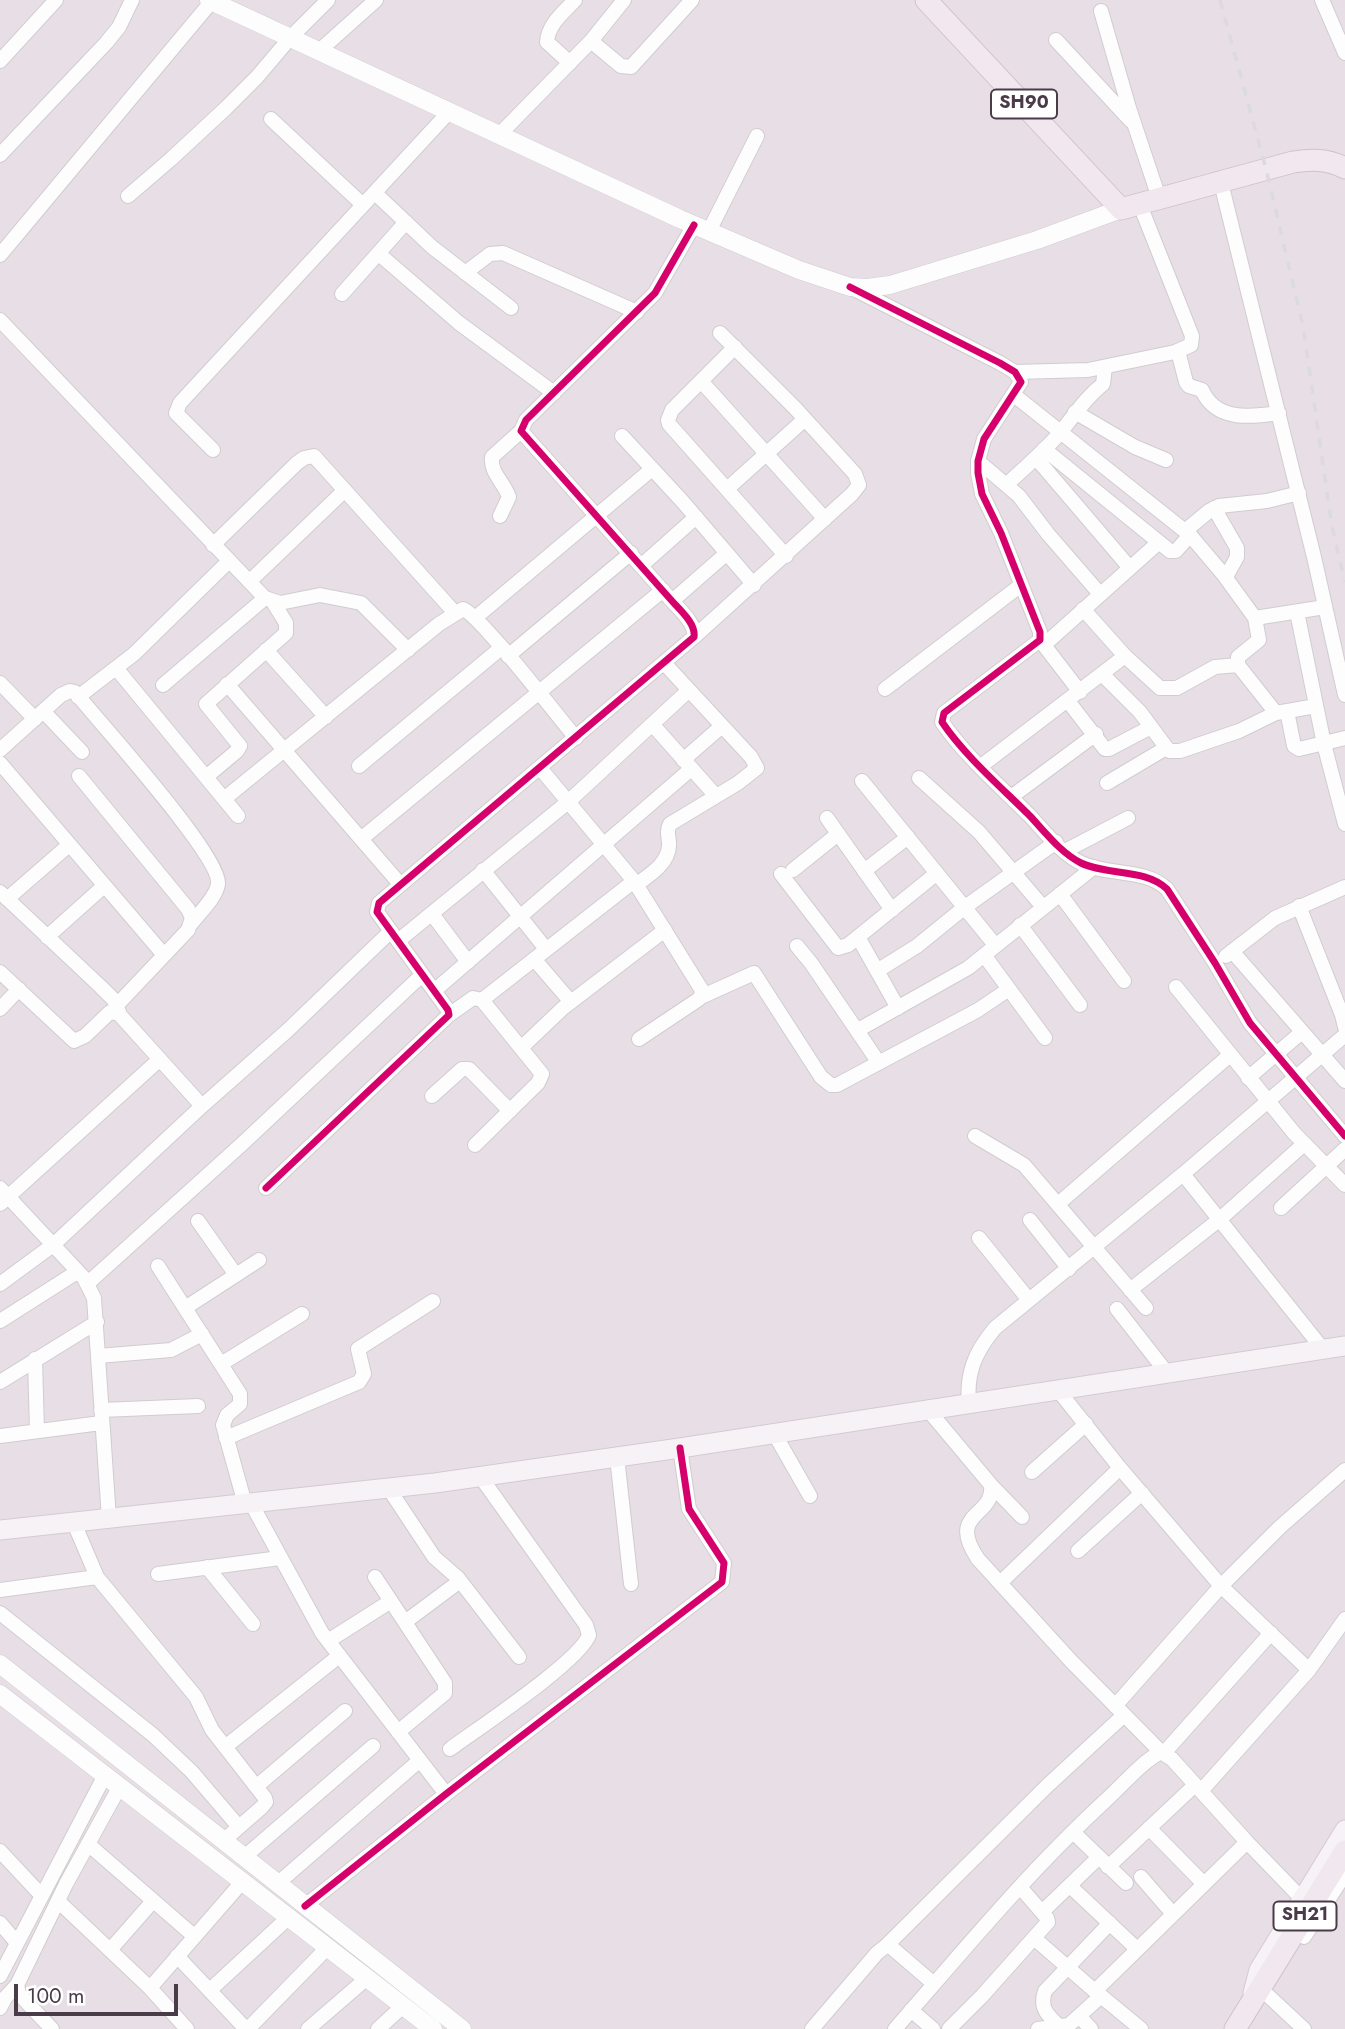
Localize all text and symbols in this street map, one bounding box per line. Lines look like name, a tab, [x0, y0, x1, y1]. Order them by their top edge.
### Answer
road number: SH90	[991, 90, 1057, 119]
road number: SH21	[1274, 1902, 1336, 1930]
scale bar	[18, 1969, 182, 2013]
text: 100 m	[27, 1981, 84, 2011]

